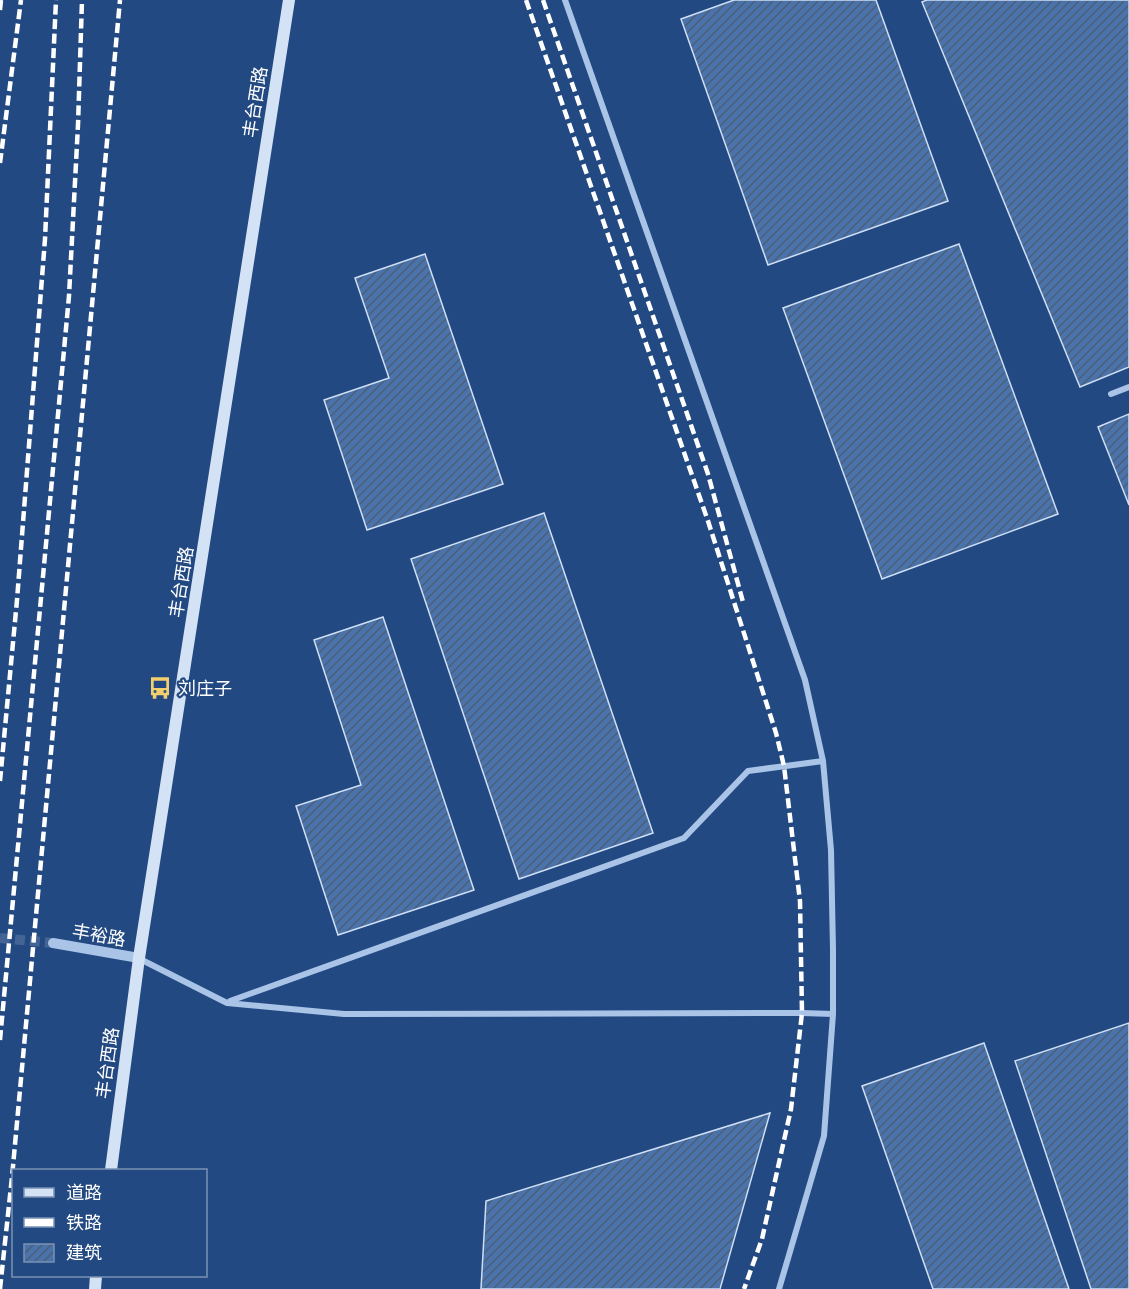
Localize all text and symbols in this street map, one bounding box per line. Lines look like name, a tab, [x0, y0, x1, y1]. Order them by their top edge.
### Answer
street label: 丰台西路	[239, 65, 271, 139]
street label: 丰台西路	[165, 545, 197, 619]
bus stop icon: 刘庄子	[147, 675, 173, 701]
place label: 刘庄子	[178, 678, 232, 699]
street label: 丰裕路	[71, 920, 127, 950]
street label: 丰台西路	[92, 1026, 122, 1100]
legend	[12, 1169, 207, 1277]
text: 道路	[66, 1182, 102, 1203]
text: 铁路	[66, 1212, 102, 1233]
text: 建筑	[66, 1242, 102, 1263]

